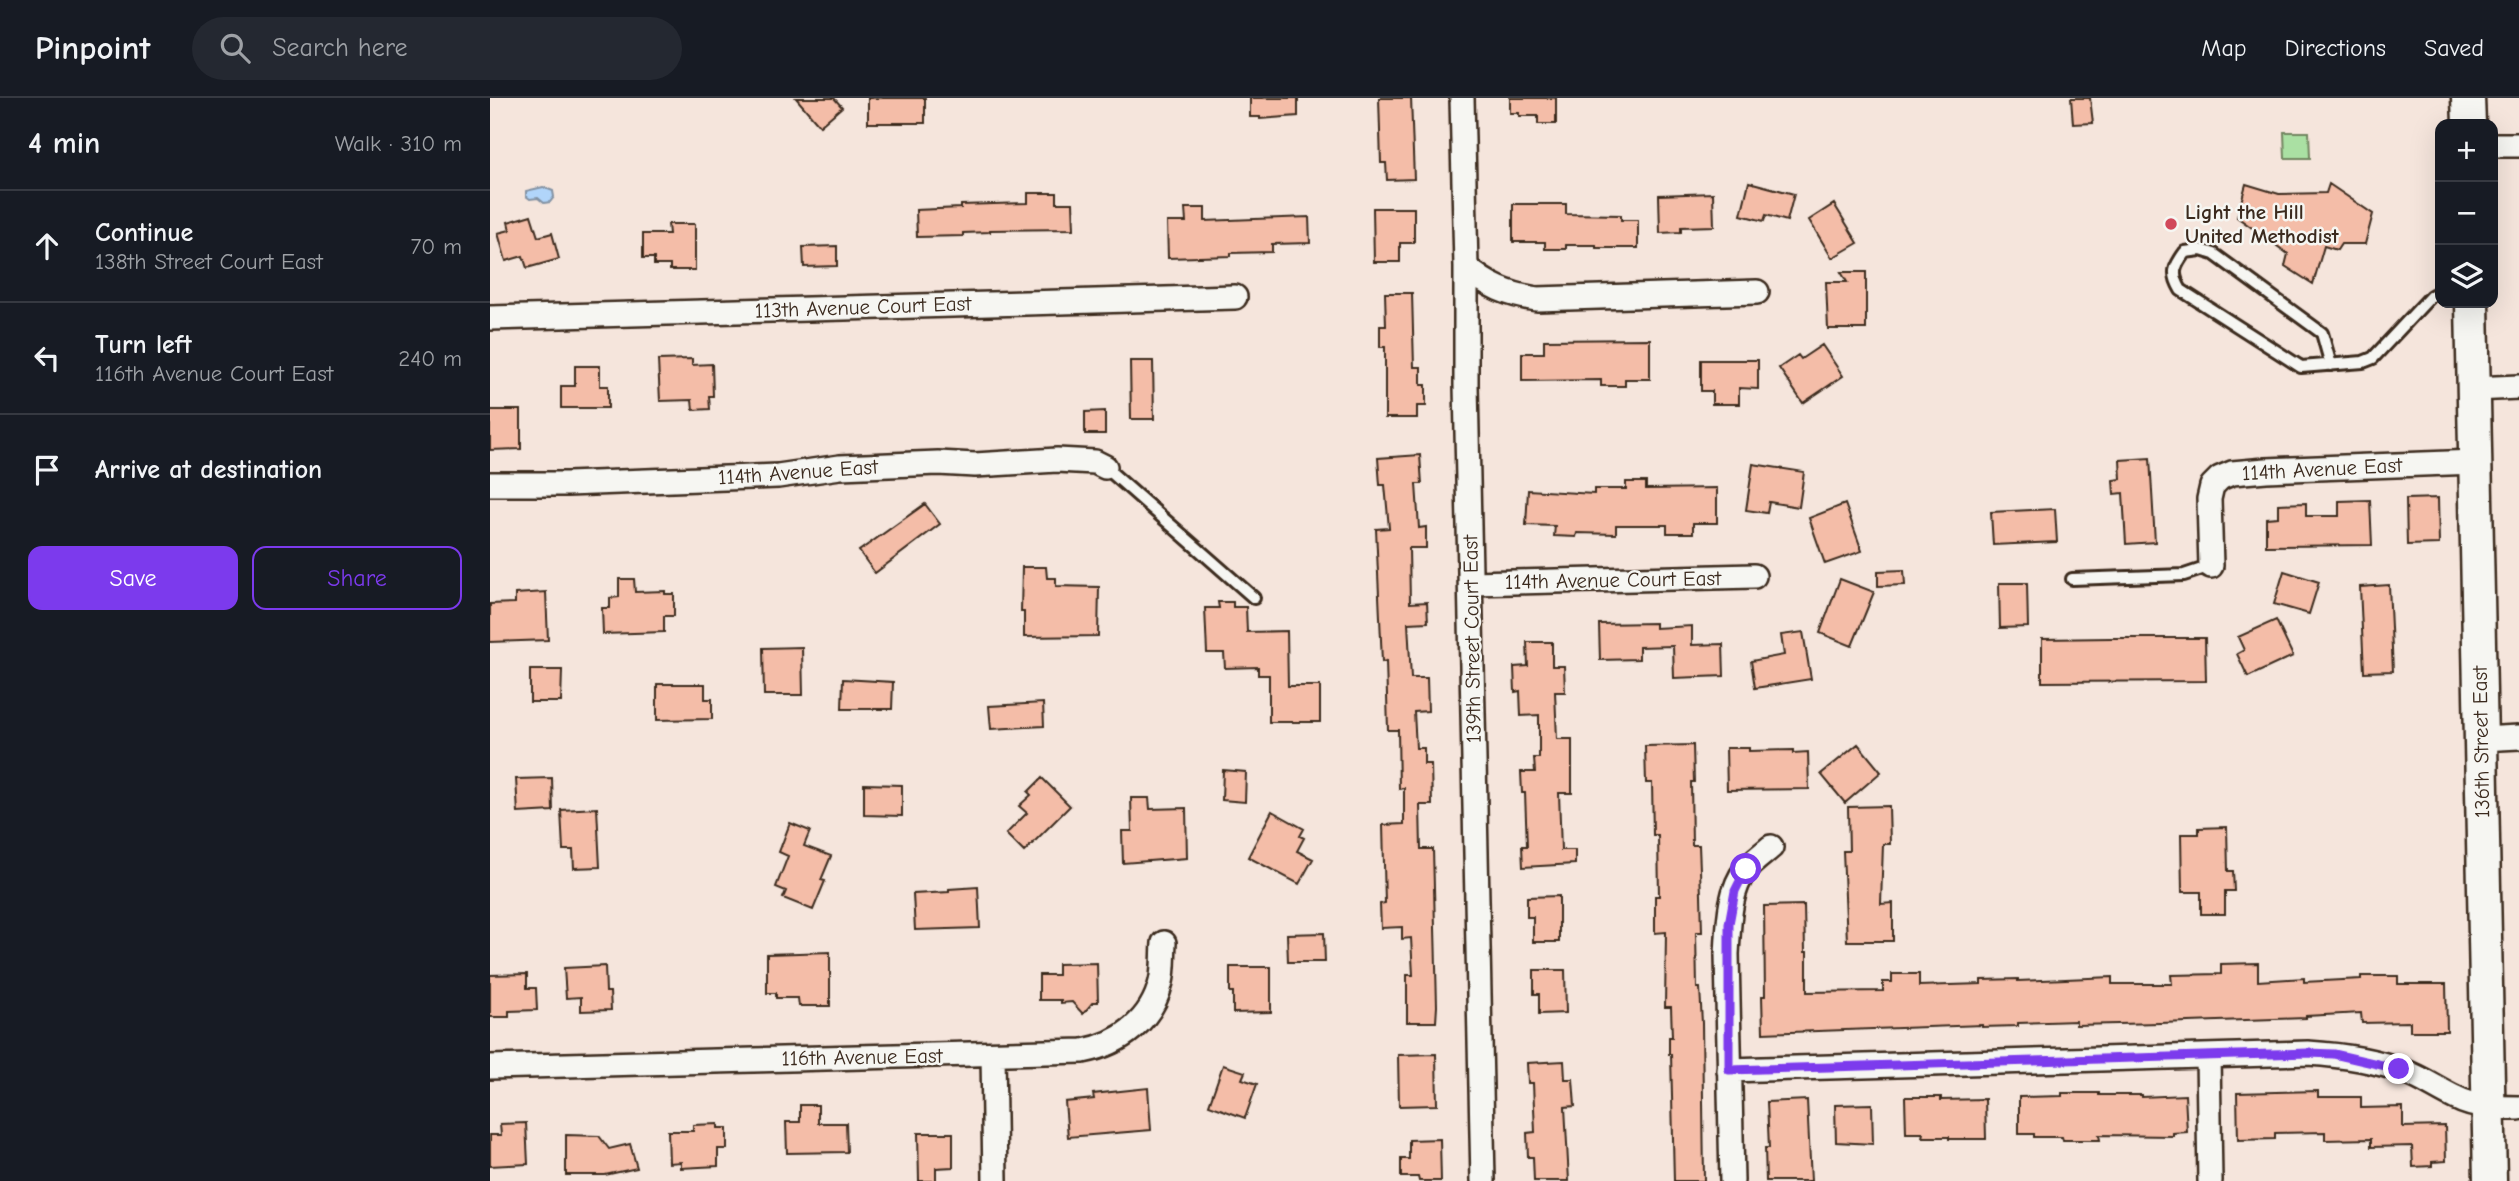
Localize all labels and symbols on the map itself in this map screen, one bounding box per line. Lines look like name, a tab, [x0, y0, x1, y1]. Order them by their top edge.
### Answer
place label: Light the Hill United Methodist	[2185, 200, 2340, 248]
marker: Light the Hill United Methodist	[2163, 216, 2179, 232]
street label: 113th Avenue Court East	[754, 291, 973, 323]
street label: 114th Avenue East	[2241, 453, 2404, 485]
street label: 114th Avenue East	[717, 454, 880, 490]
street label: 139th Street Court East	[1458, 534, 1486, 743]
street label: 114th Avenue Court East	[1505, 566, 1722, 594]
street label: 136th Street East	[2468, 665, 2494, 818]
route start	[1730, 853, 1761, 884]
street label: 116th Avenue East	[781, 1044, 944, 1070]
route end	[2383, 1053, 2414, 1084]

